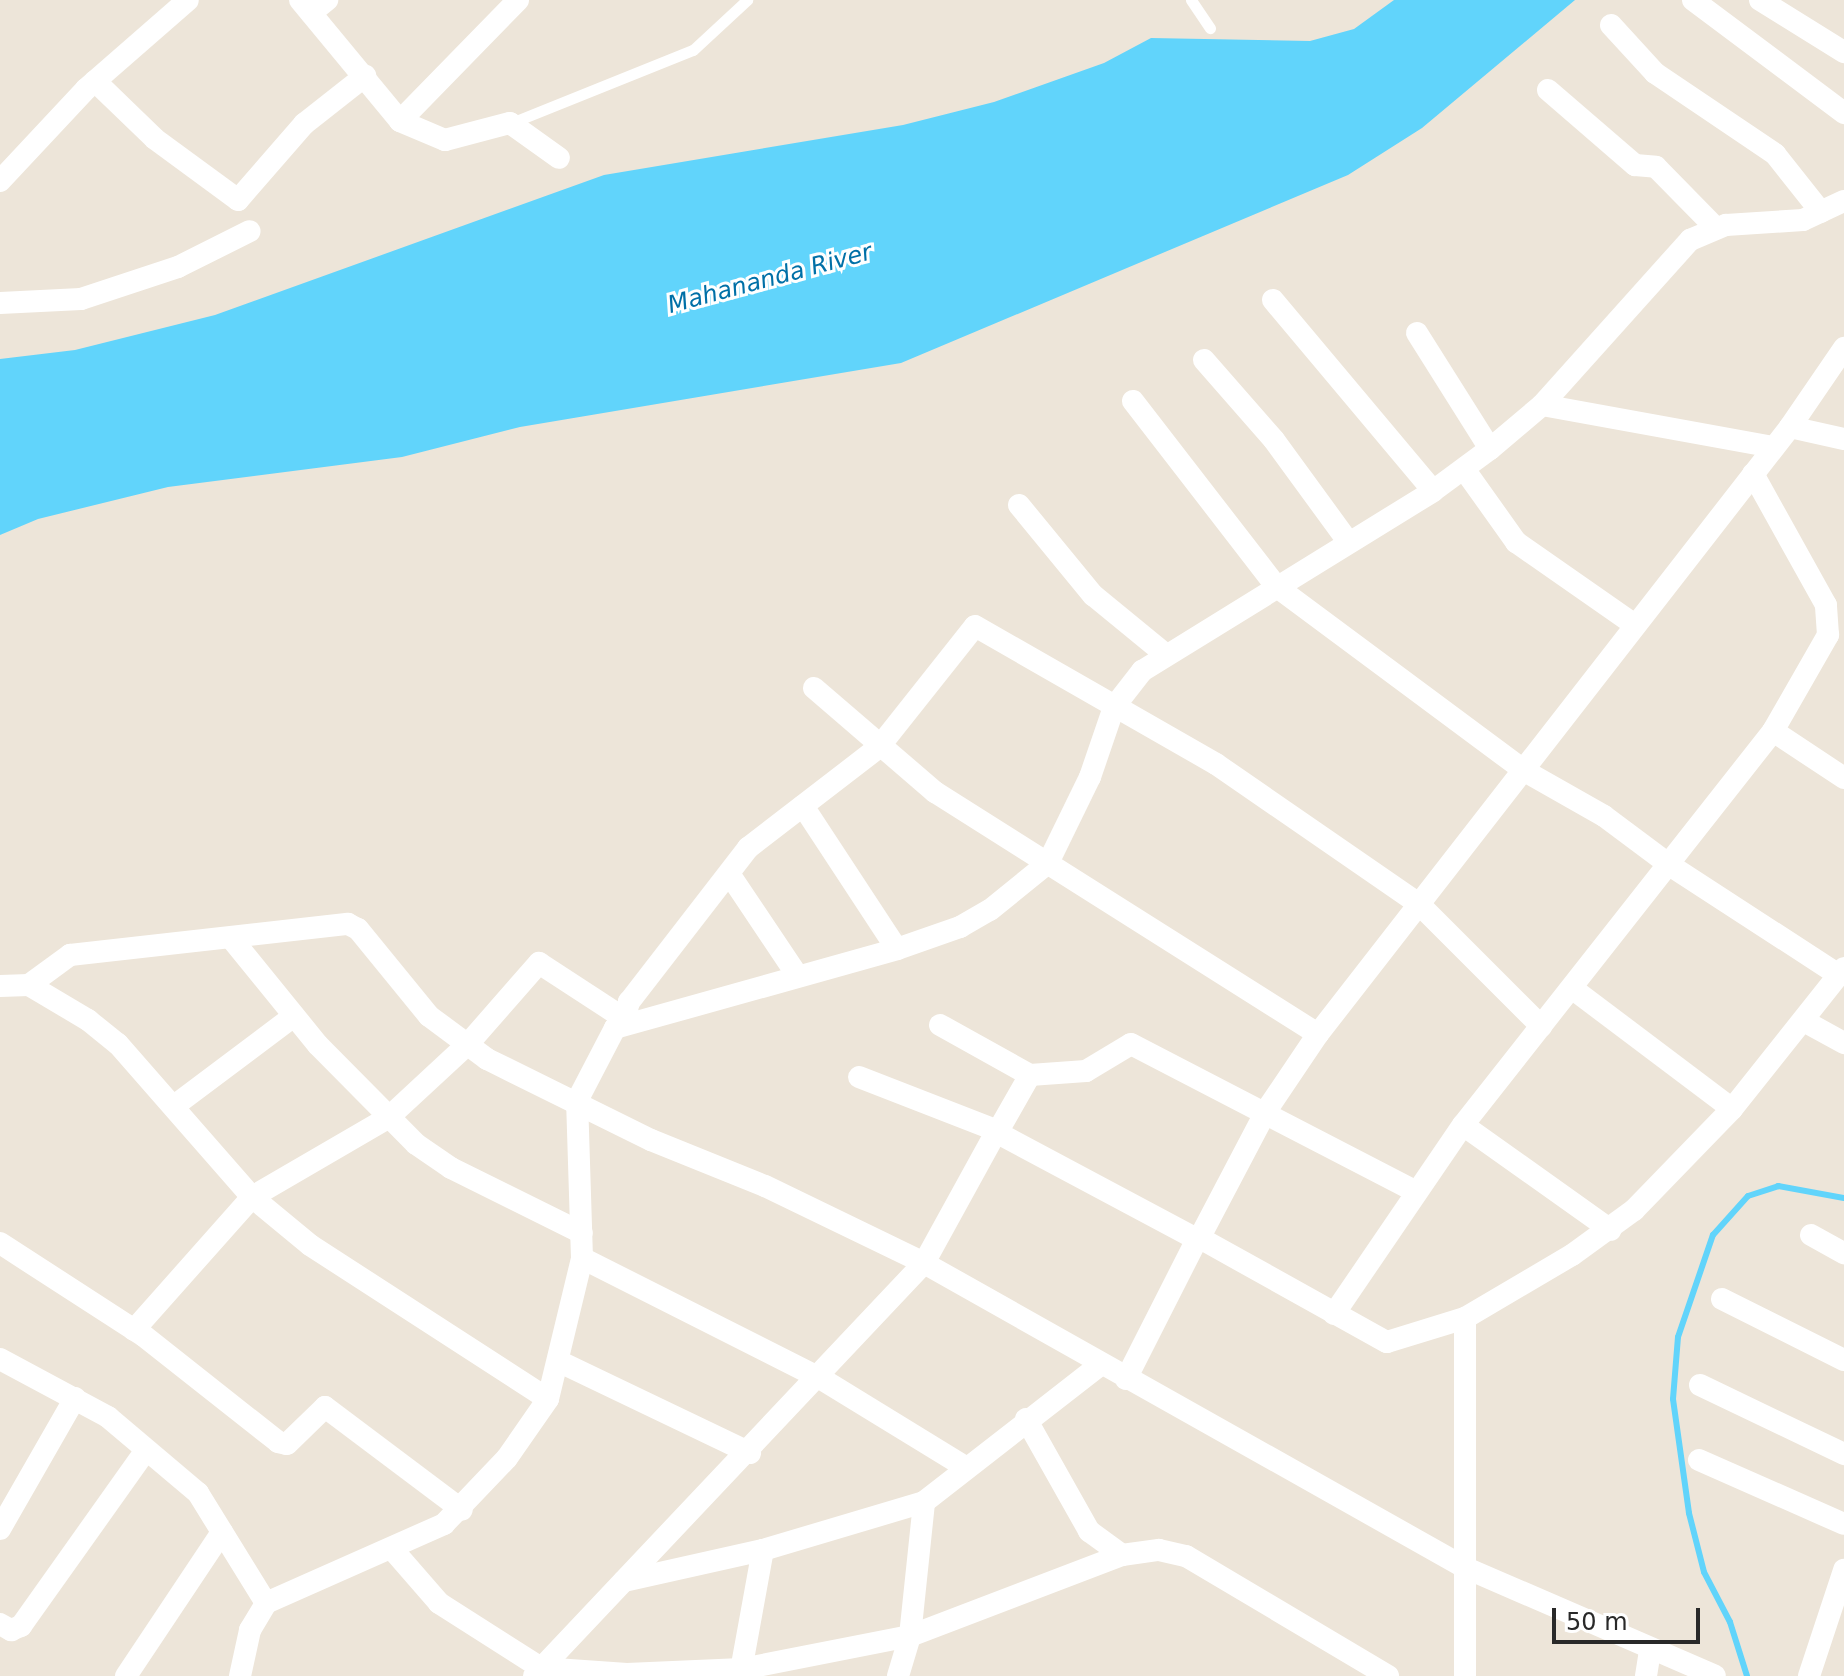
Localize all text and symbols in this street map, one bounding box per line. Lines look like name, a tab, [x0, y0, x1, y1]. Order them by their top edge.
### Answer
water label: Mahananda River	[665, 238, 875, 320]
scale bar	[1556, 1592, 1704, 1642]
text: 50 m	[1566, 1608, 1628, 1636]

